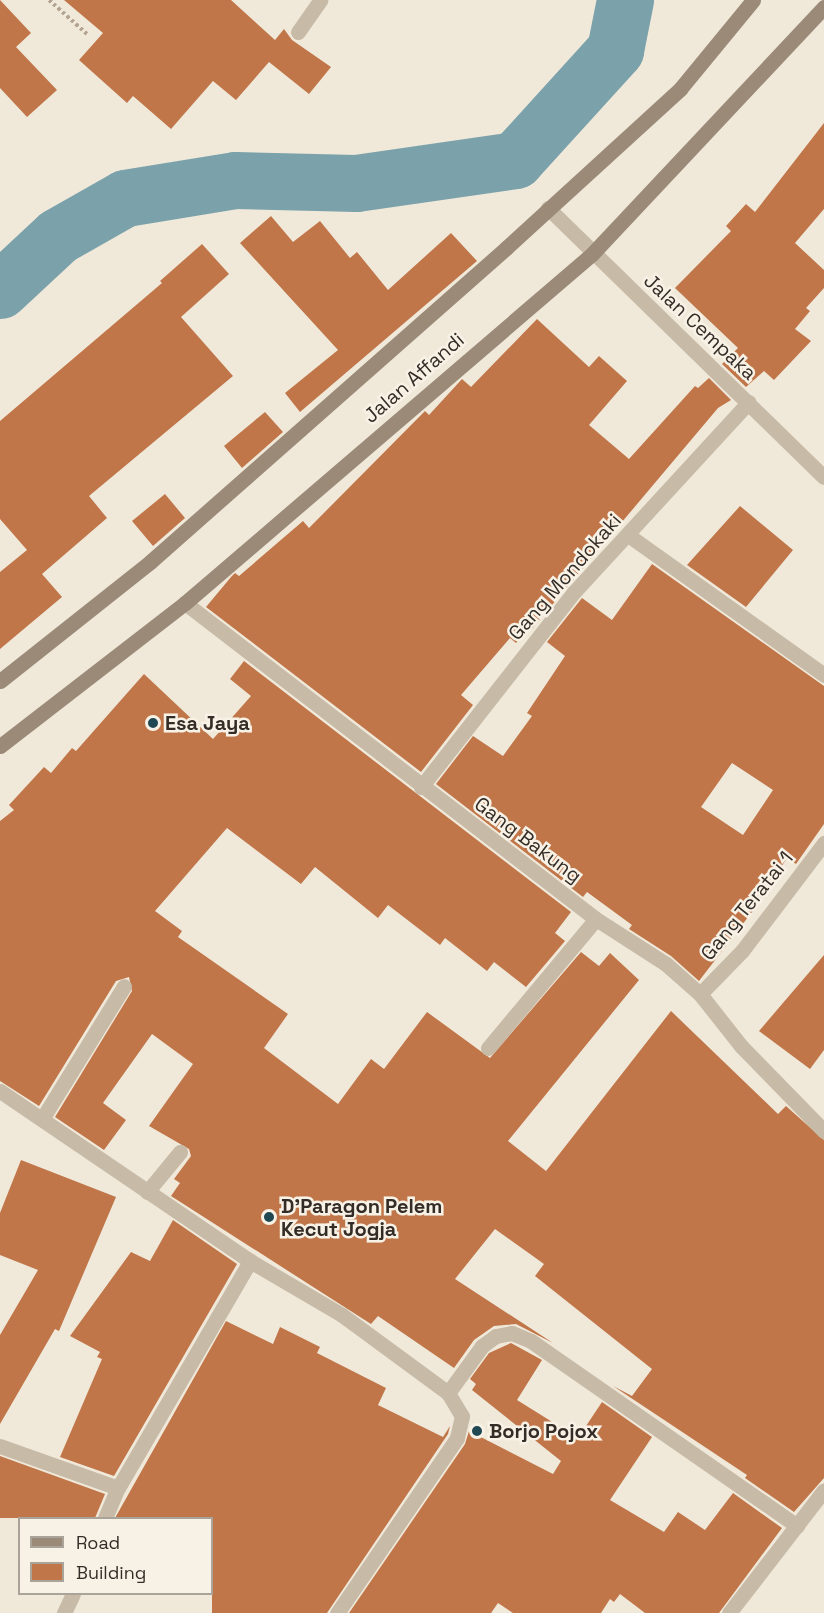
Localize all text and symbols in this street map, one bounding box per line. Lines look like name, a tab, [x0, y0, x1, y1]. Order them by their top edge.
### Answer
street label: Jalan Cempaka	[639, 269, 761, 385]
street label: Jalan Affandi	[359, 328, 469, 428]
street label: Gang Mondokaki	[504, 509, 626, 645]
place label: Esa Jaya	[165, 711, 250, 735]
marker: Esa Jaya	[146, 716, 160, 730]
street label: Gang Bakung	[470, 792, 586, 888]
street label: Gang Teratai 1	[696, 847, 798, 965]
place label: D'Paragon Pelem Kecut Jogja	[281, 1194, 442, 1241]
marker: D'Paragon Pelem Kecut Jogja	[262, 1210, 276, 1224]
place label: Borjo Pojox	[489, 1419, 598, 1443]
marker: Borjo Pojox	[470, 1424, 484, 1438]
legend	[18, 1517, 213, 1595]
text: Road	[76, 1531, 120, 1554]
text: Building	[76, 1561, 146, 1584]

